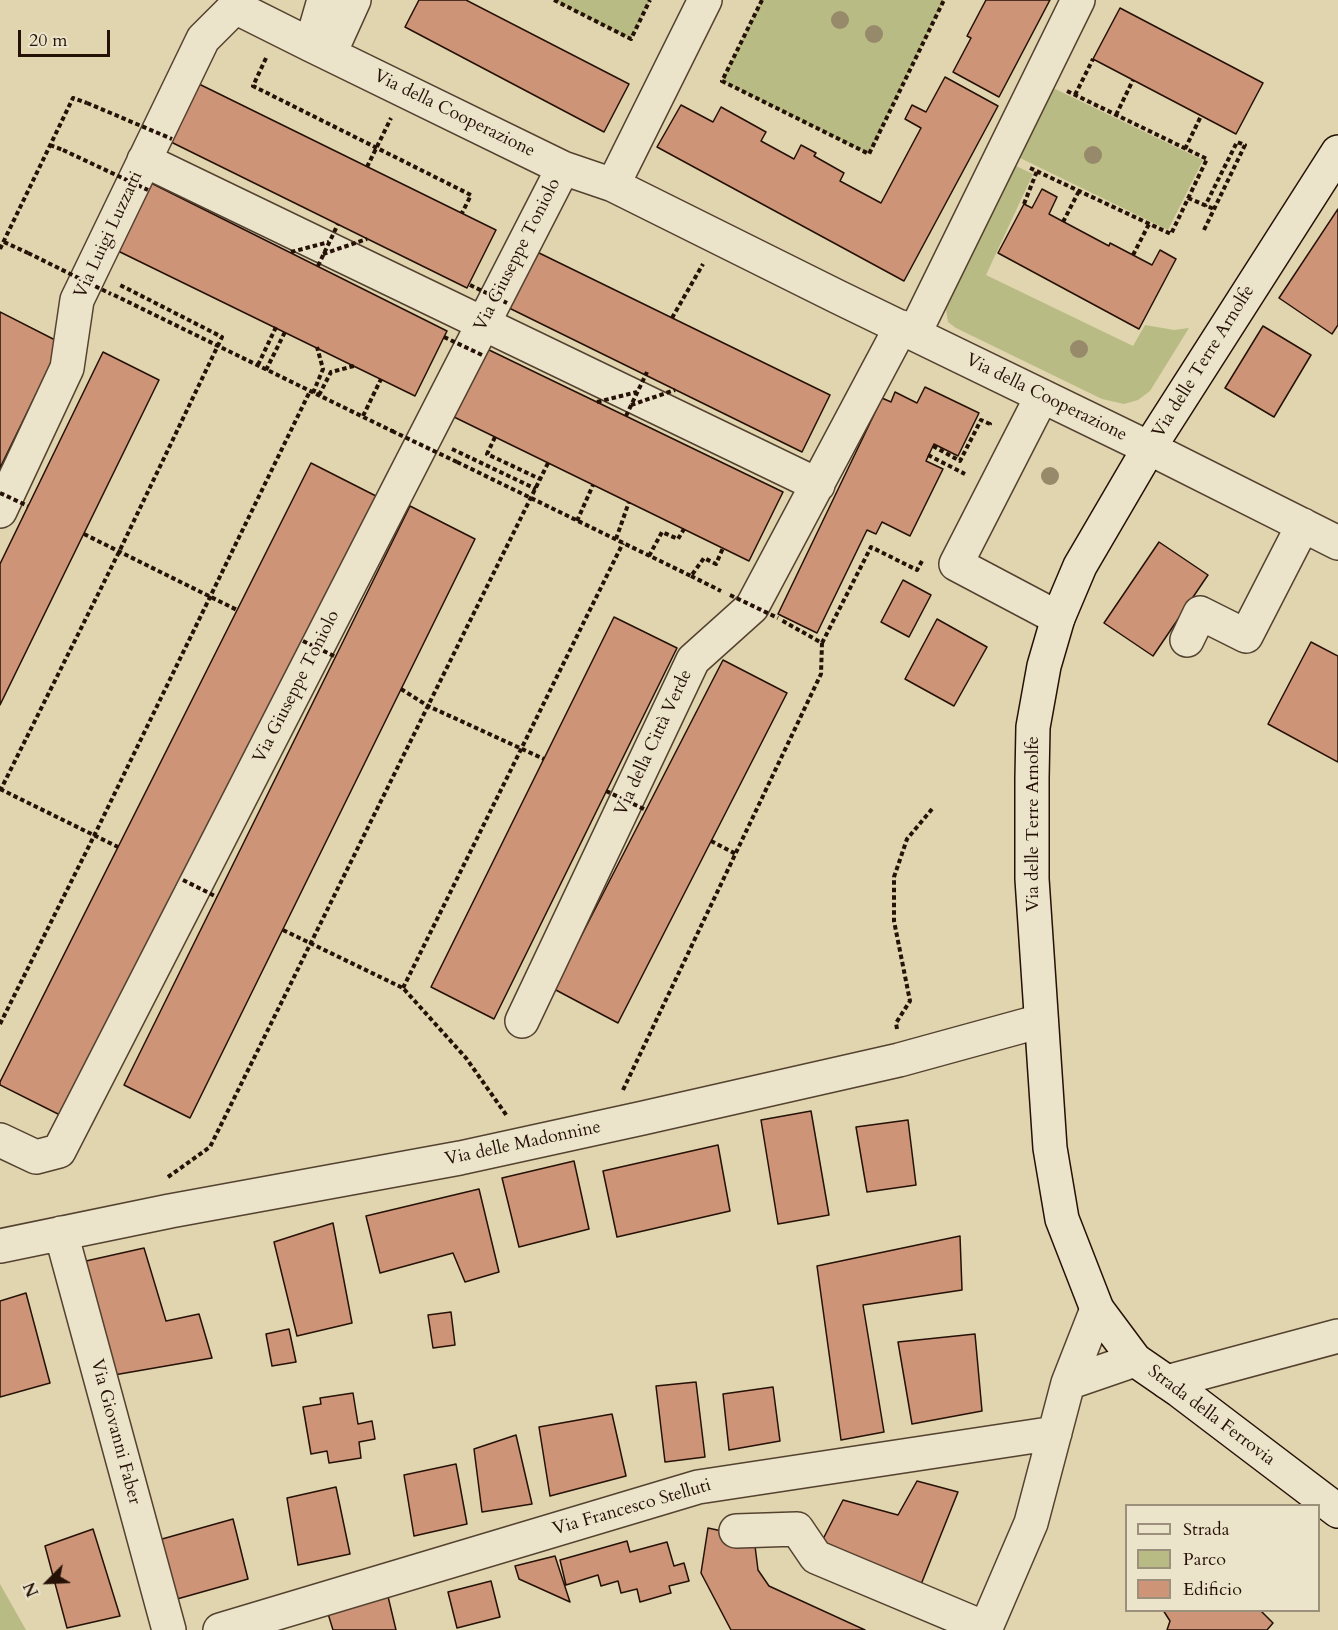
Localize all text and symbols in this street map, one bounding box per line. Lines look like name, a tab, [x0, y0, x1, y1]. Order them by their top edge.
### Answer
scale bar	[21, 18, 112, 56]
text: 20 m	[29, 28, 68, 53]
street label: Via della Cooperazione	[370, 66, 538, 162]
street label: Via Luigi Luzzatti	[70, 168, 148, 302]
street label: Via Giuseppe Toniolo	[470, 175, 566, 335]
street label: Via delle Terre Arnolfe	[1148, 282, 1260, 442]
street label: Via della Cooperazione	[962, 350, 1130, 446]
street label: Via Giuseppe Toniolo	[249, 607, 345, 767]
street label: Via della Città Verde	[611, 666, 697, 820]
street label: Via delle Terre Arnolfe	[1023, 736, 1045, 912]
street label: Via delle Madonnine	[443, 1117, 603, 1171]
street label: Via Giovanni Faber	[85, 1357, 145, 1507]
street label: Strada della Ferrovia	[1143, 1361, 1279, 1471]
street label: Via Francesco Stelluti	[550, 1475, 714, 1541]
legend	[1125, 1504, 1320, 1612]
text: Strada	[1183, 1517, 1229, 1542]
text: Parco	[1183, 1547, 1226, 1572]
north arrow	[18, 1552, 78, 1612]
text: Edificio	[1183, 1577, 1242, 1602]
text: N	[19, 1579, 44, 1600]

